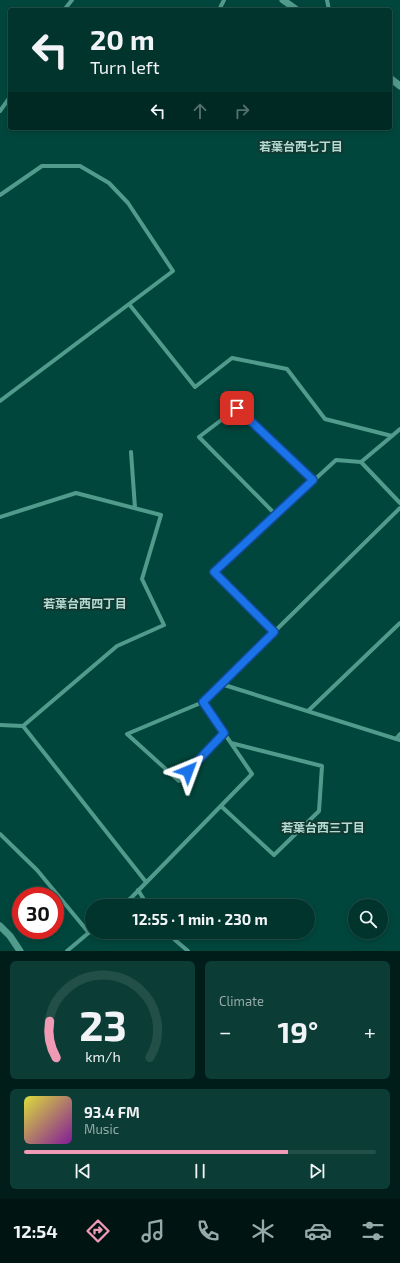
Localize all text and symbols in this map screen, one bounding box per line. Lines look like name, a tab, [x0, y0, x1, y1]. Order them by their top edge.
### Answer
text: 20 m	[90, 22, 155, 56]
icon: left	[24, 24, 76, 76]
text: Turn left	[90, 56, 160, 78]
icon: left	[147, 100, 169, 122]
icon: ahead	[189, 100, 211, 122]
icon: right	[231, 100, 253, 122]
district label: 若葉台西七丁目	[259, 139, 343, 153]
pin	[220, 391, 254, 425]
icon: arrive	[226, 397, 248, 419]
district label: 若葉台西四丁目	[43, 596, 127, 610]
position arrow	[167, 750, 209, 792]
district label: 若葉台西三丁目	[281, 820, 365, 834]
speed limit sign: 30	[12, 887, 64, 939]
map controls	[348, 899, 388, 939]
button: search	[348, 899, 388, 939]
text: 12:55 · 1 min · 230 m	[132, 910, 268, 928]
text: Climate	[219, 993, 264, 1009]
text: 23	[79, 999, 126, 1049]
text: 19°	[277, 1013, 318, 1049]
text: −	[219, 1018, 232, 1044]
text: +	[364, 1018, 376, 1044]
text: km/h	[85, 1048, 120, 1065]
text: 93.4 FM	[84, 1103, 140, 1121]
text: Music	[84, 1121, 119, 1137]
icon: previous	[72, 1160, 94, 1182]
icon: pause	[189, 1160, 211, 1182]
icon: next	[306, 1160, 328, 1182]
icon: directions	[84, 1217, 112, 1245]
icon: music	[139, 1217, 167, 1245]
icon: phone	[194, 1217, 222, 1245]
icon: climate	[249, 1217, 277, 1245]
icon: car	[304, 1217, 332, 1245]
icon: filters	[359, 1217, 387, 1245]
text: 12:54	[13, 1220, 58, 1242]

